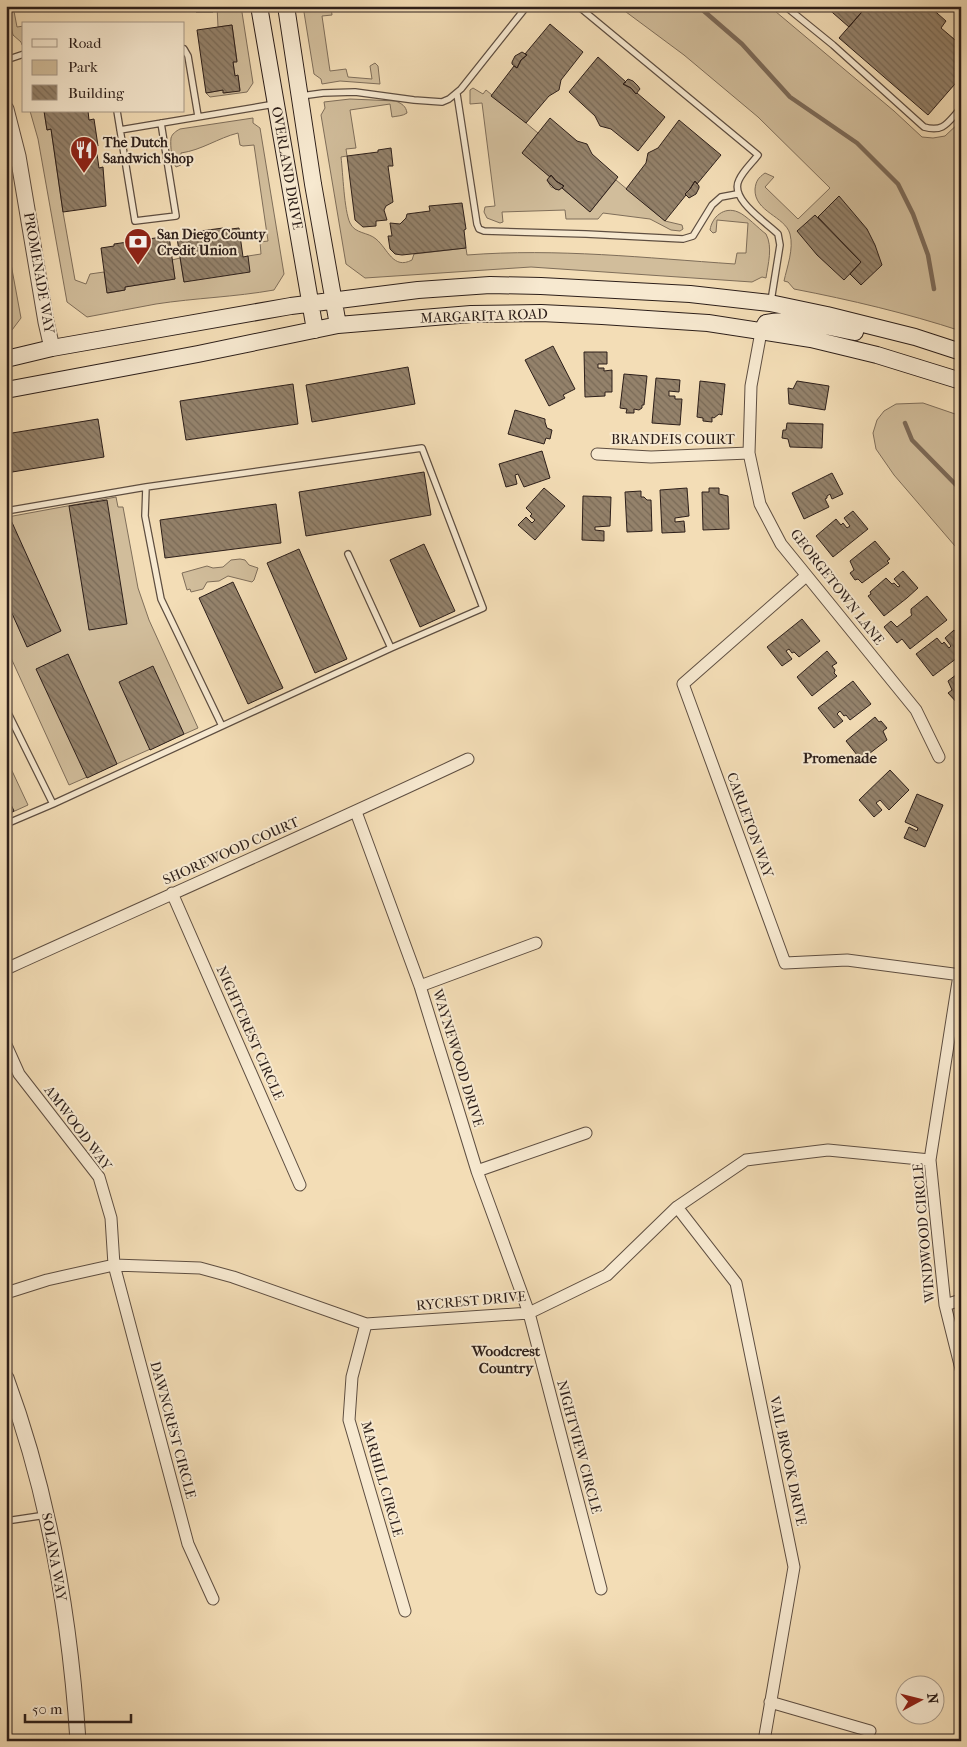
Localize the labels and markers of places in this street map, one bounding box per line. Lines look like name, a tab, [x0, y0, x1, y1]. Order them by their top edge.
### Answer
place label: The Dutch Sandwich Shop	[102, 134, 194, 167]
restaurant icon: The Dutch Sandwich Shop	[69, 135, 99, 174]
place label: San Diego County Credit Union	[157, 226, 267, 259]
bank icon: San Diego County Credit Union	[123, 227, 153, 266]

